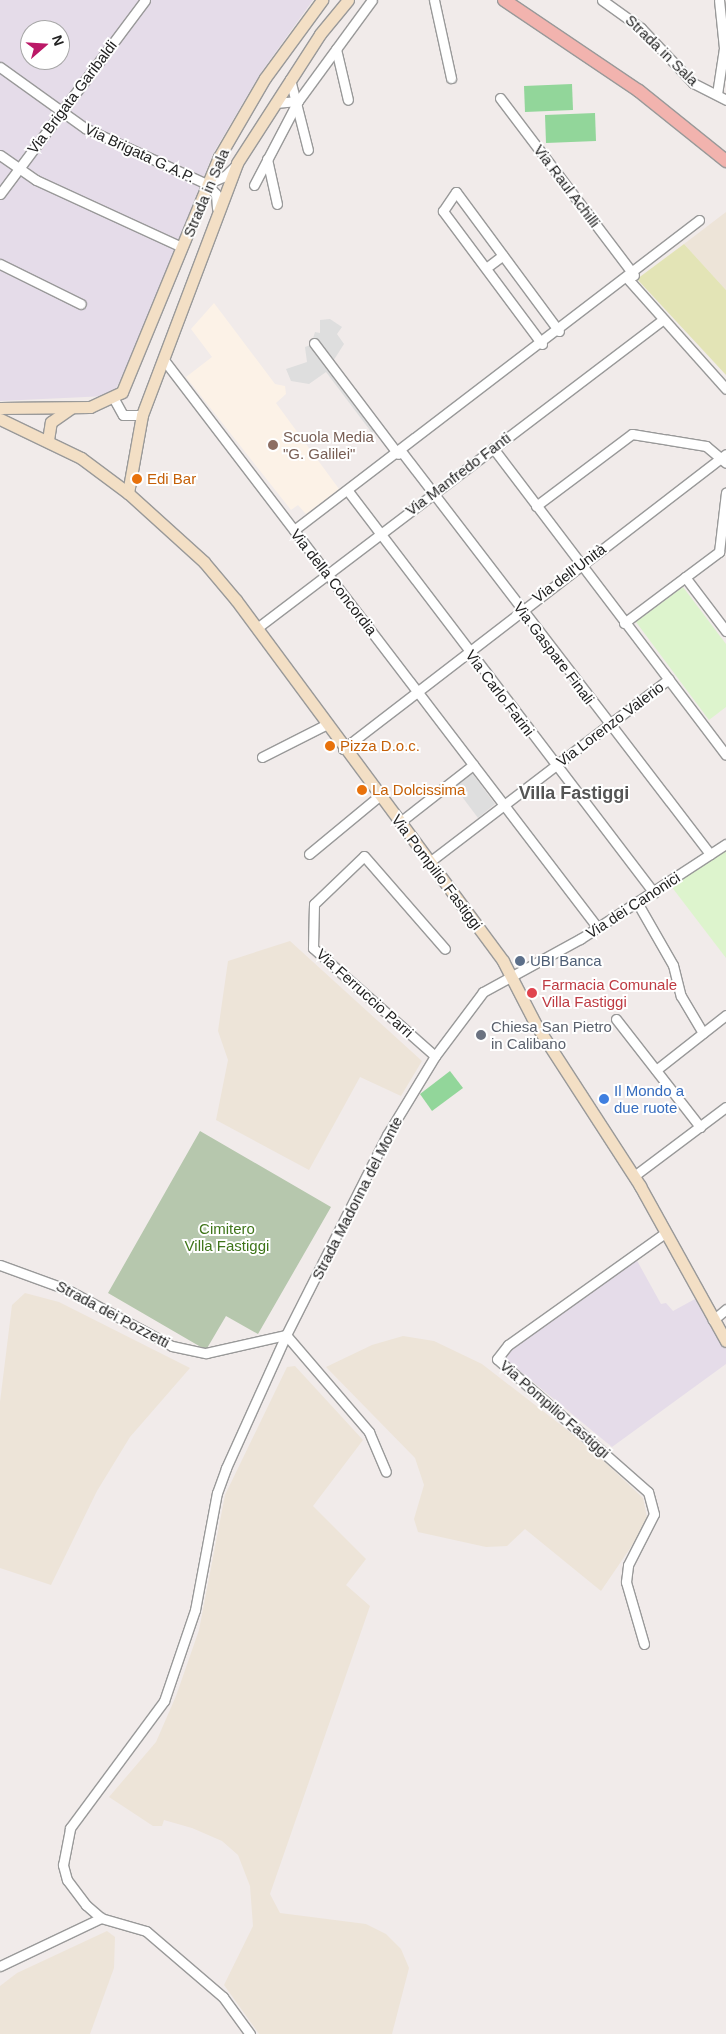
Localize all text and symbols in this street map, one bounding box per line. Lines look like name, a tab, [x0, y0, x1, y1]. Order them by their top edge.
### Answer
street label: Strada in Sala	[622, 11, 702, 89]
north arrow	[20, 20, 70, 70]
text: N	[49, 33, 67, 48]
street label: Via Brigata Garibaldi	[23, 37, 121, 157]
street label: Via Brigata G.A.P.	[82, 120, 198, 186]
street label: Via Raul Achilli	[530, 141, 604, 231]
street label: Strada in Sala	[179, 146, 233, 240]
place label: Scuola Media "G. Galilei"	[283, 427, 374, 462]
street label: Via Manfredo Fanti	[402, 429, 514, 519]
marker: Scuola Media "G. Galilei"	[267, 439, 279, 451]
place label: Edi Bar	[147, 470, 196, 488]
marker: Edi Bar	[131, 473, 143, 485]
street label: Via della Concordia	[287, 525, 381, 639]
street label: Via dell'Unità	[529, 540, 609, 606]
street label: Via Gaspare Finali	[510, 598, 598, 708]
street label: Via Carlo Farini	[462, 646, 538, 740]
street label: Via Lorenzo Valerio	[553, 678, 667, 770]
place label: Pizza D.o.c.	[340, 737, 420, 755]
marker: Pizza D.o.c.	[324, 740, 336, 752]
place label: La Dolcissima	[372, 781, 465, 799]
district label: Villa Fastiggi	[519, 782, 629, 804]
marker: La Dolcissima	[356, 784, 368, 796]
street label: Via Pompilio Fastiggi	[388, 811, 486, 933]
street label: Via dei Canonici	[583, 868, 683, 942]
street label: Via Ferruccio Parri	[313, 945, 417, 1041]
place label: UBI Banca	[530, 952, 602, 970]
marker: UBI Banca	[514, 955, 526, 967]
place label: Farmacia Comunale Villa Fastiggi	[542, 975, 677, 1010]
marker: Farmacia Comunale Villa Fastiggi	[526, 987, 538, 999]
place label: Chiesa San Pietro in Calibano	[491, 1017, 612, 1052]
marker: Chiesa San Pietro in Calibano	[475, 1029, 487, 1041]
place label: Il Mondo a due ruote	[614, 1081, 684, 1116]
marker: Il Mondo a due ruote	[598, 1093, 610, 1105]
street label: Strada Madonna del Monte	[308, 1113, 406, 1283]
park label: Cimitero Villa Fastiggi	[185, 1219, 269, 1254]
street label: Strada dei Pozzetti	[53, 1276, 173, 1352]
street label: Via Pompilio Fastiggi	[496, 1356, 614, 1462]

